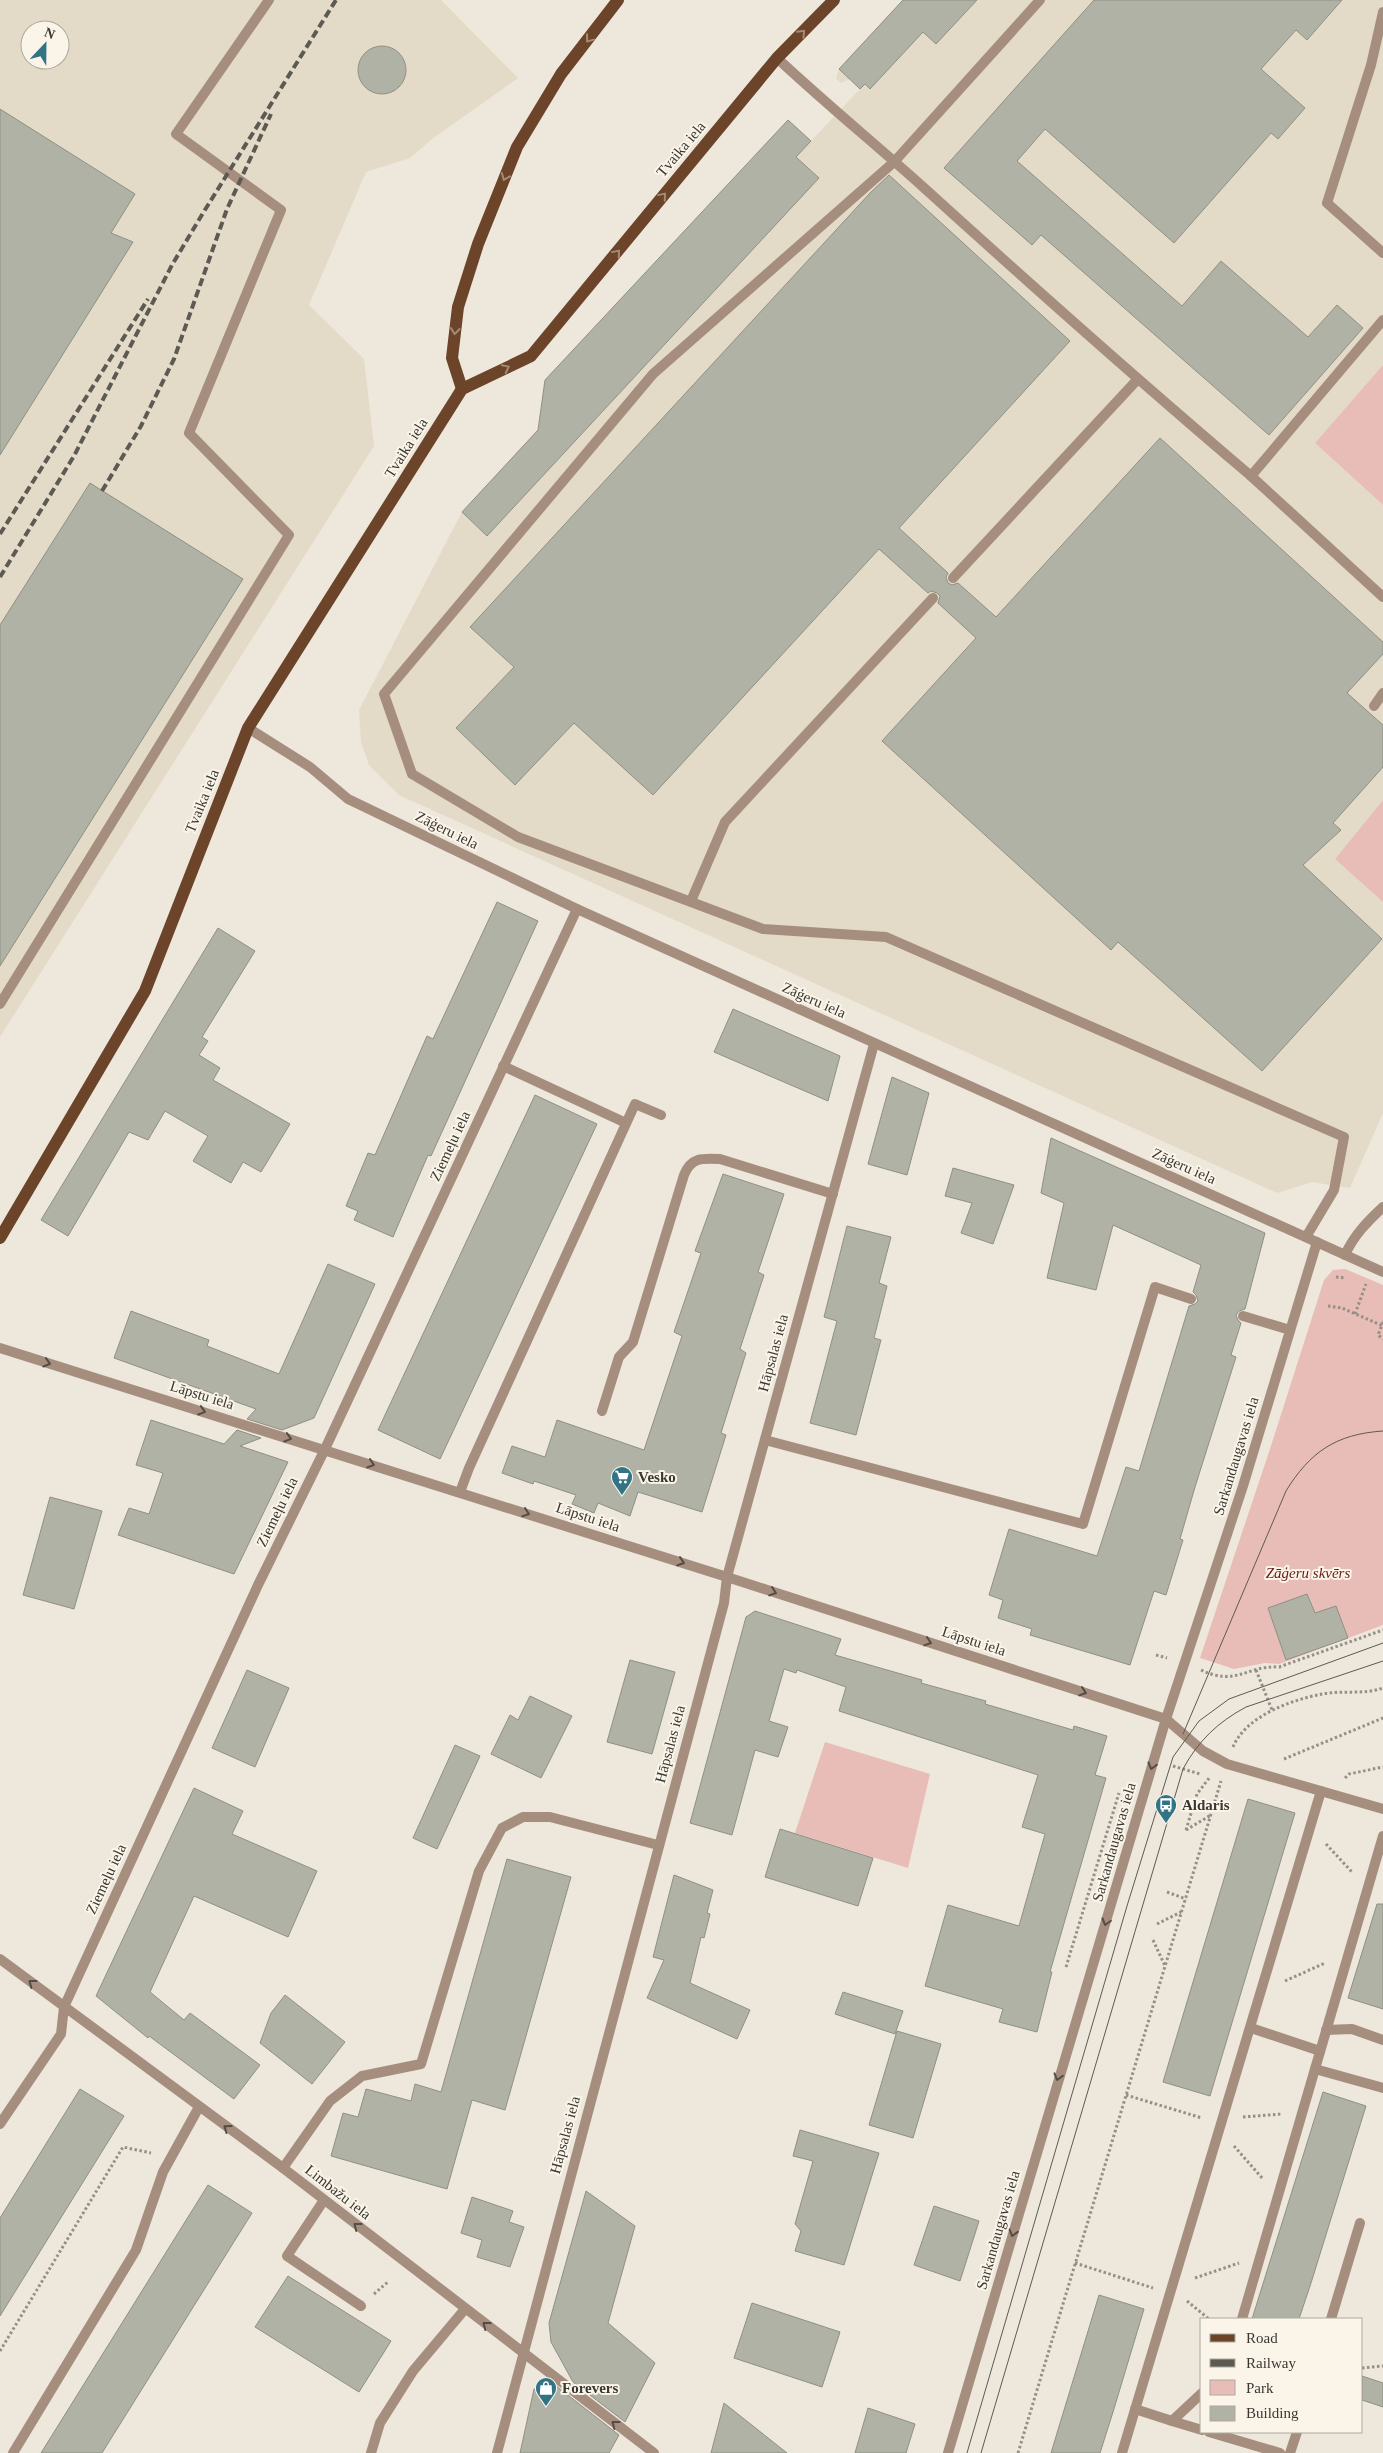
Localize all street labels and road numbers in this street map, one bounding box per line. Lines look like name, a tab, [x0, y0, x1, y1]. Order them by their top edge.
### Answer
street label: Tvaika iela	[653, 118, 709, 180]
street label: Tvaika iela	[381, 415, 431, 481]
street label: Tvaika iela	[182, 767, 222, 835]
street label: Zāģeru iela	[413, 808, 481, 852]
street label: Zāģeru iela	[780, 979, 849, 1021]
street label: Ziemeļu iela	[427, 1108, 474, 1184]
street label: Zāģeru iela	[1150, 1145, 1219, 1187]
street label: Hāpsalas iela	[755, 1312, 791, 1393]
street label: Lāpstu iela	[168, 1378, 236, 1412]
street label: Sarkandaugavas iela	[1210, 1395, 1262, 1517]
street label: Ziemeļu iela	[253, 1474, 302, 1550]
street label: Lāpstu iela	[554, 1499, 622, 1535]
street label: Lāpstu iela	[940, 1623, 1008, 1659]
street label: Hāpsalas iela	[652, 1703, 688, 1784]
street label: Sarkandaugavas iela	[1089, 1780, 1139, 1903]
street label: Ziemeļu iela	[83, 1841, 130, 1917]
street label: Hāpsalas iela	[547, 2094, 583, 2175]
street label: Limbažu iela	[302, 2161, 374, 2223]
street label: Sarkandaugavas iela	[973, 2168, 1023, 2291]

